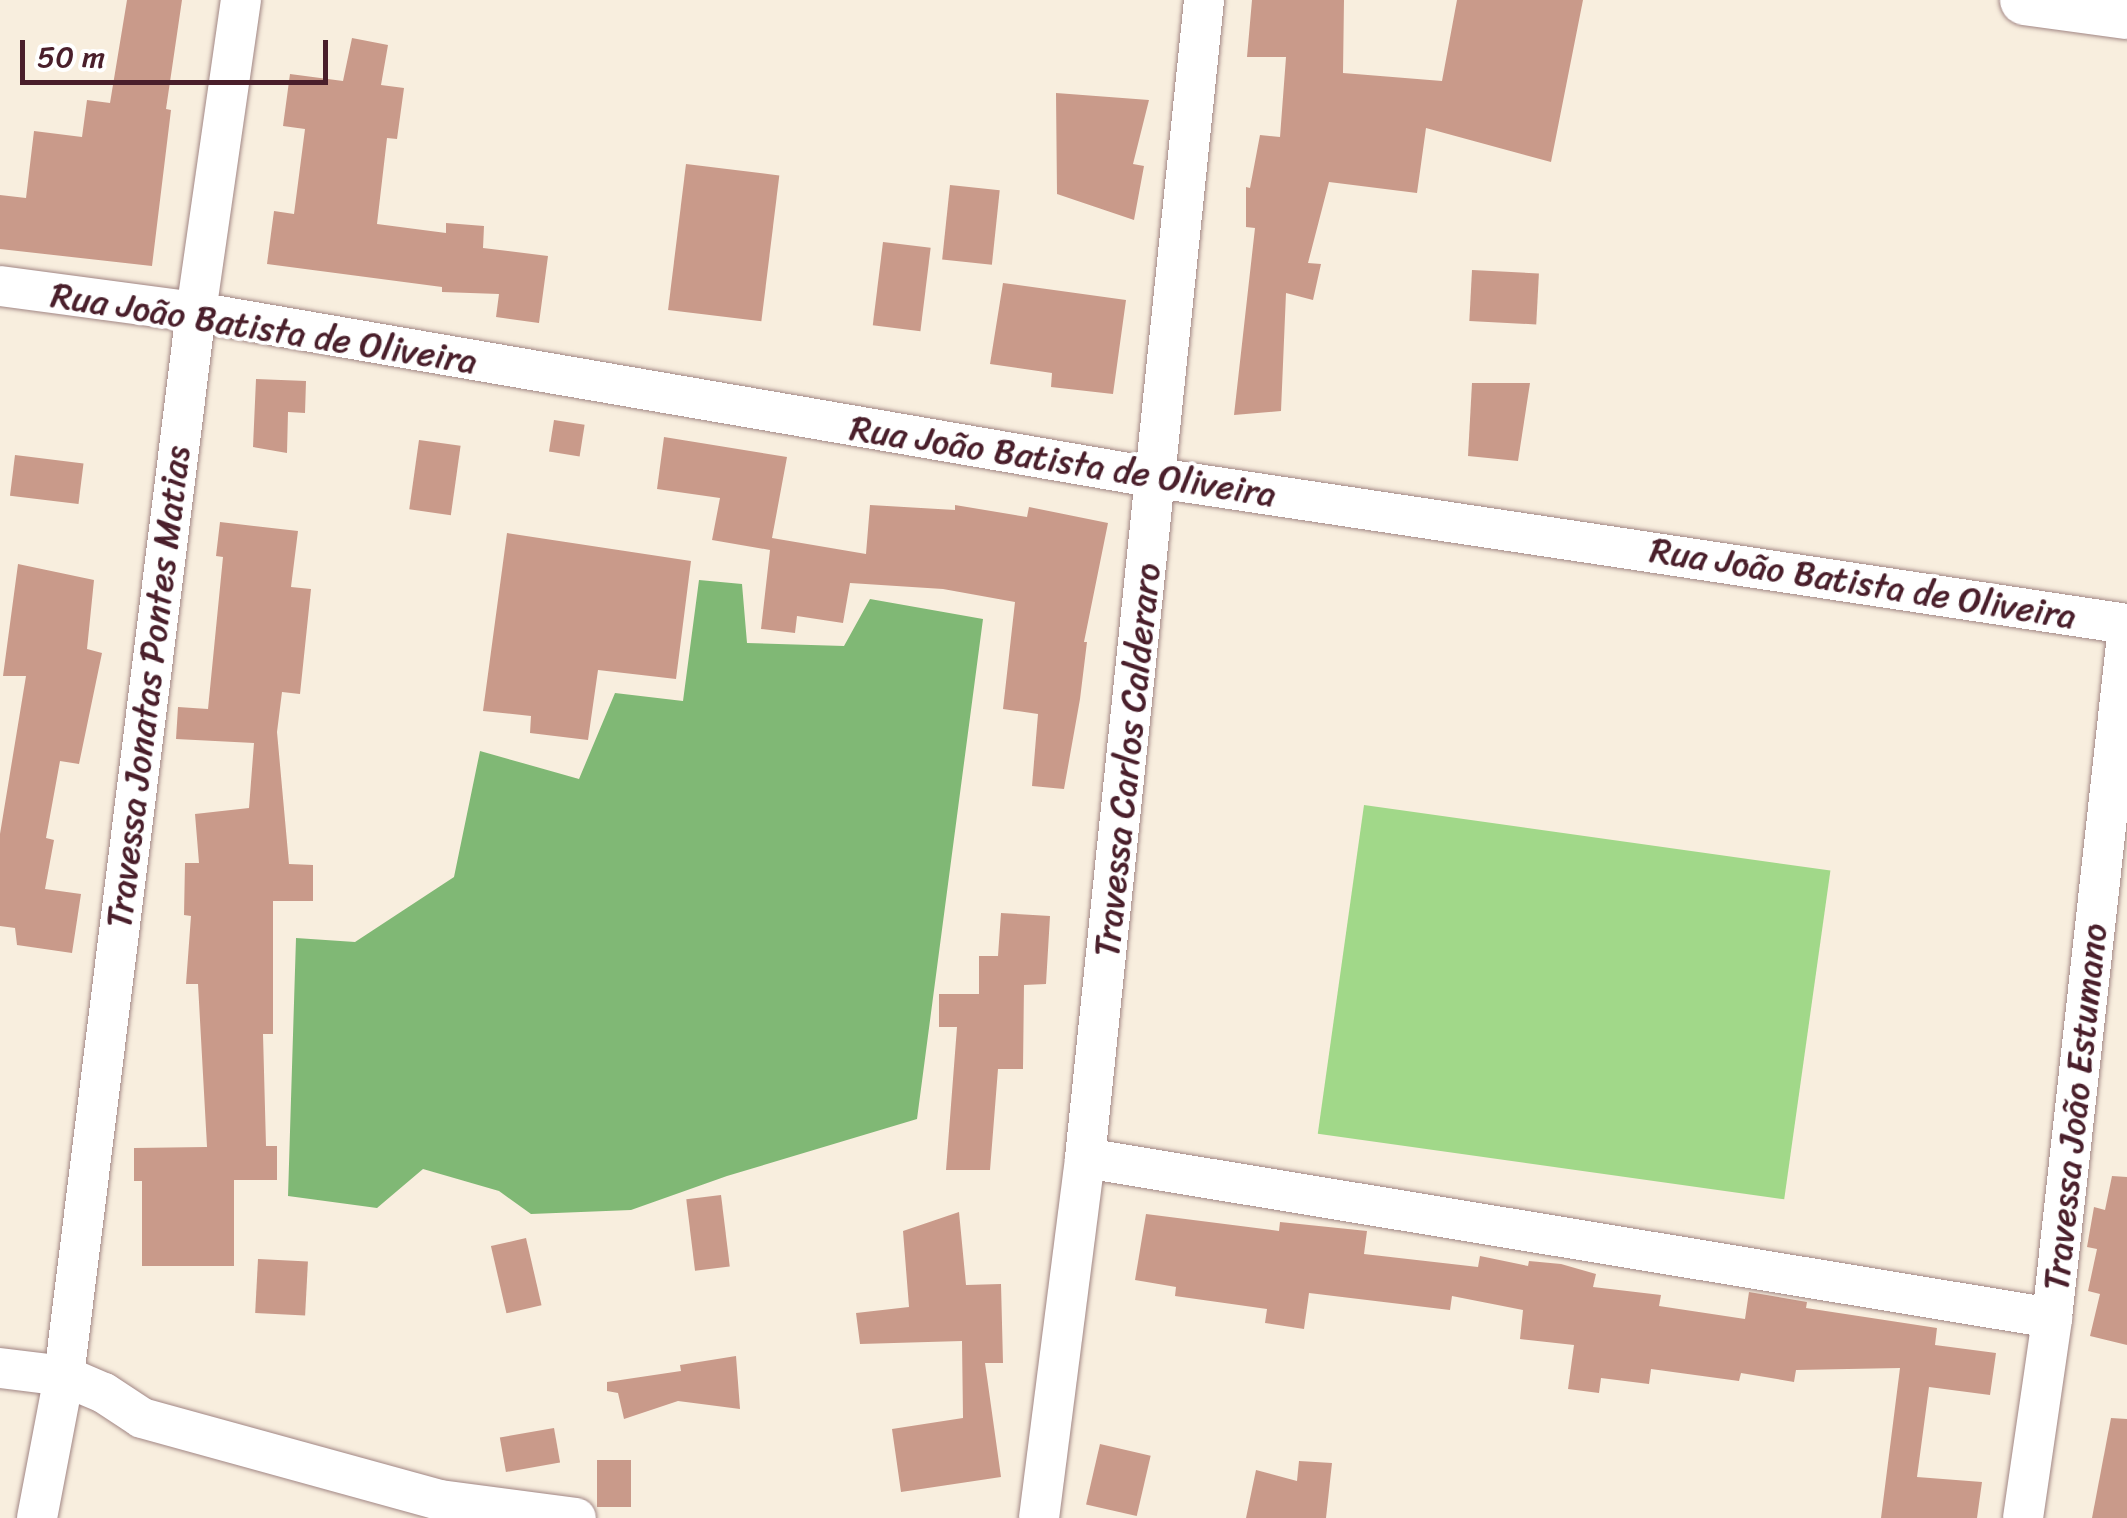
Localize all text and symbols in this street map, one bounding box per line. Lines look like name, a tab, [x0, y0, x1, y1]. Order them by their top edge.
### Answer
scale bar	[25, 20, 332, 82]
text: 50 m	[37, 30, 105, 84]
street label: Rua João Batista de Oliveira	[48, 274, 480, 382]
street label: Rua João Batista de Oliveira	[847, 407, 1279, 515]
street label: Travessa Jonatas Pontes Matias	[98, 443, 198, 931]
street label: Rua João Batista de Oliveira	[1647, 529, 2079, 637]
street label: Travessa Carlos Calderaro	[1085, 562, 1169, 958]
street label: Travessa João Estumano	[2035, 922, 2115, 1292]

